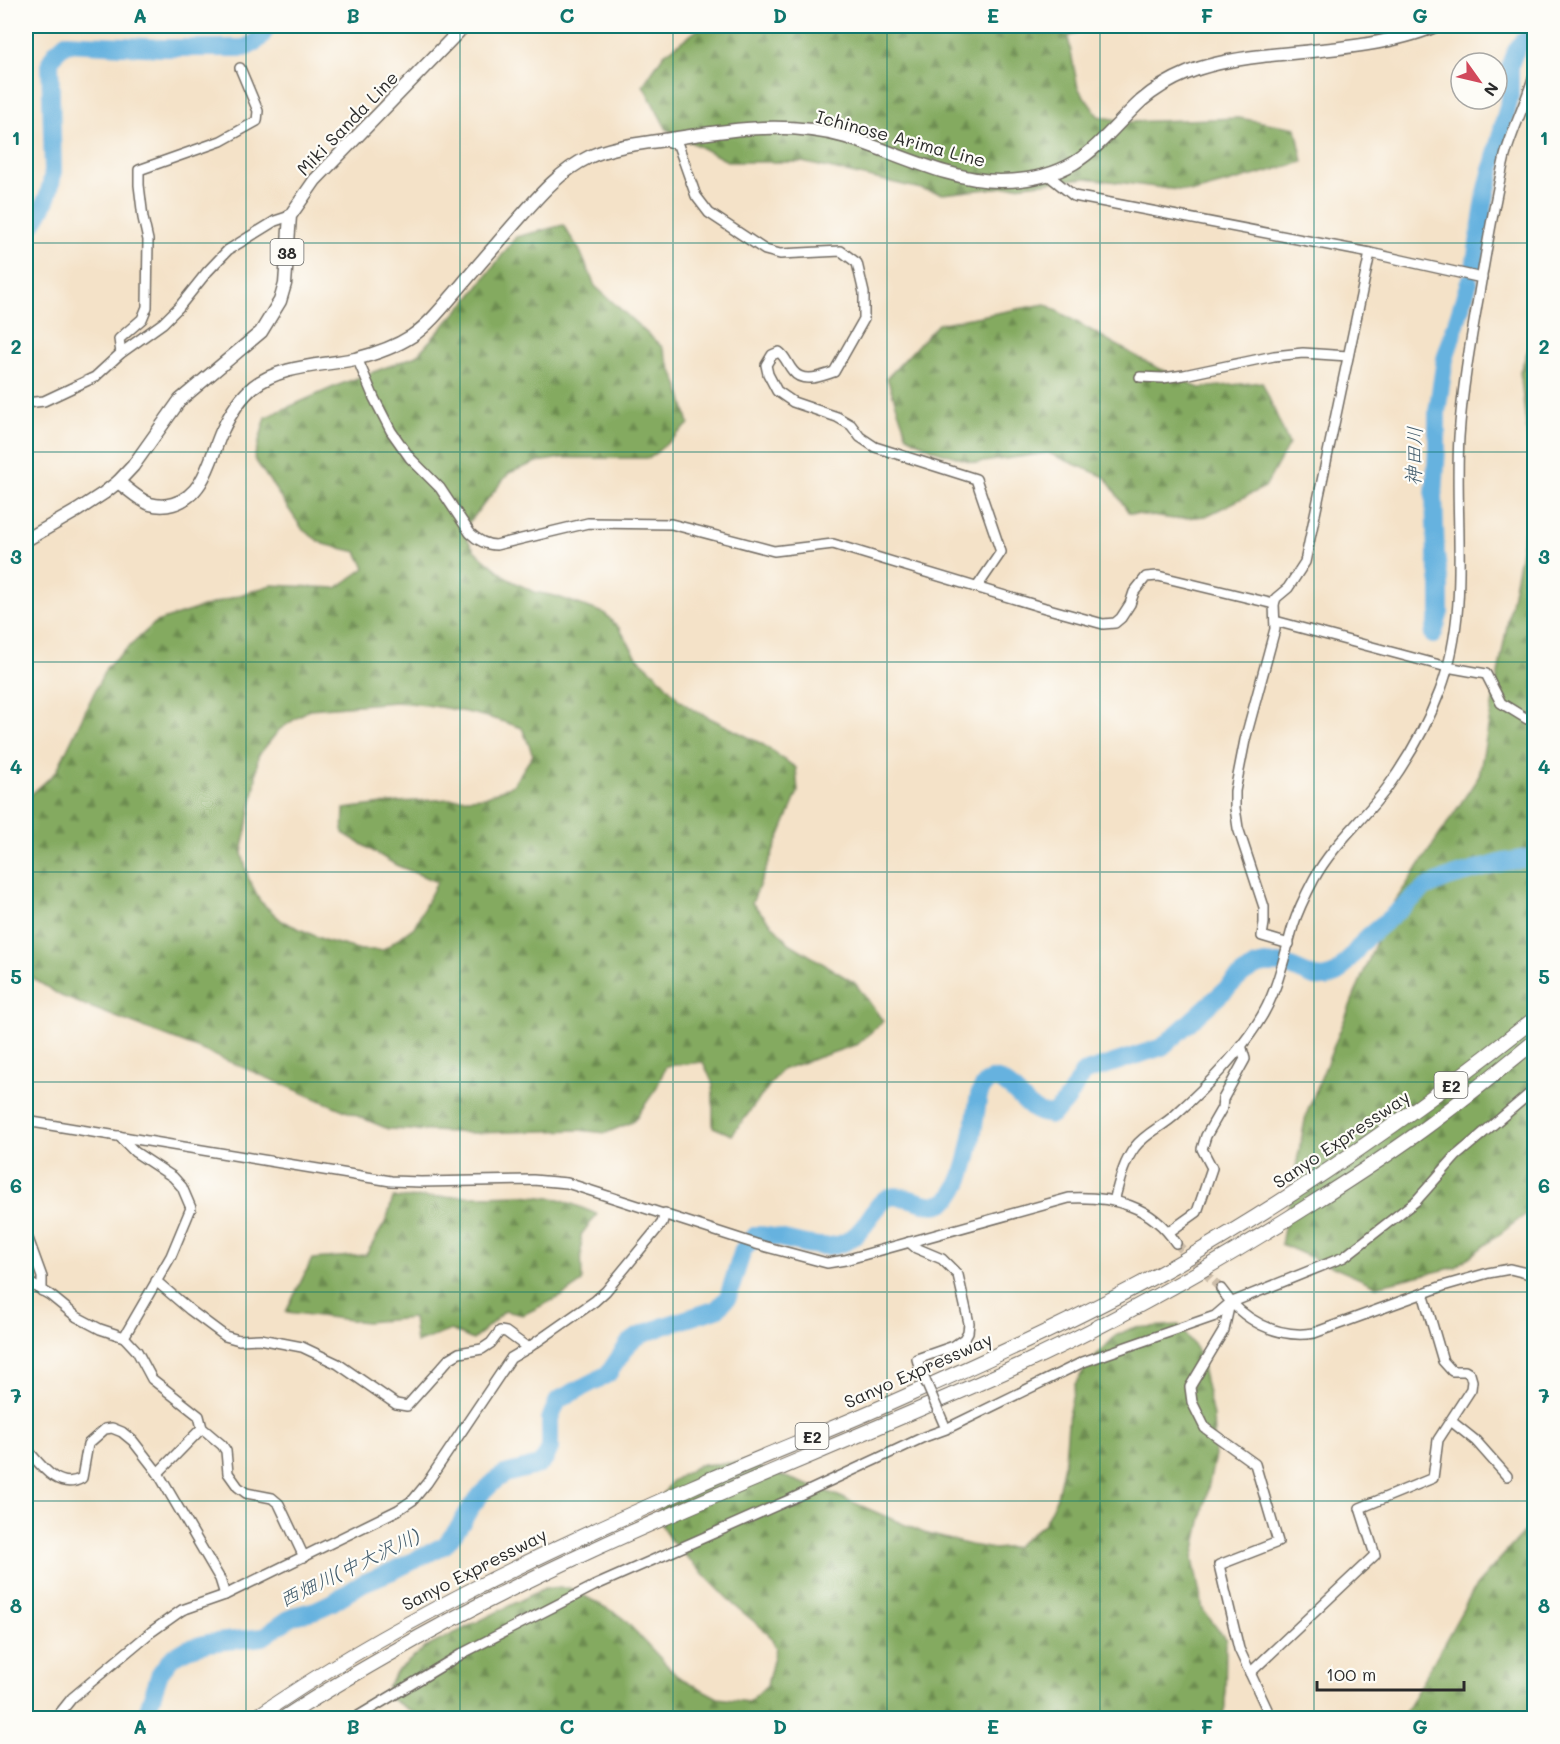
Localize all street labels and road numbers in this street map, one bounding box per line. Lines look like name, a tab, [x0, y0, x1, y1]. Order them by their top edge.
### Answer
street label: Miki Sanda Line	[291, 66, 403, 180]
street label: Ichinose Arima Line	[813, 104, 989, 172]
road number: 38	[270, 239, 304, 265]
road number: E2	[1434, 1072, 1468, 1098]
street label: Sanyo Expressway	[1268, 1084, 1414, 1194]
street label: Sanyo Expressway	[840, 1327, 996, 1413]
road number: E2	[796, 1423, 828, 1449]
street label: Sanyo Expressway	[397, 1522, 551, 1616]

